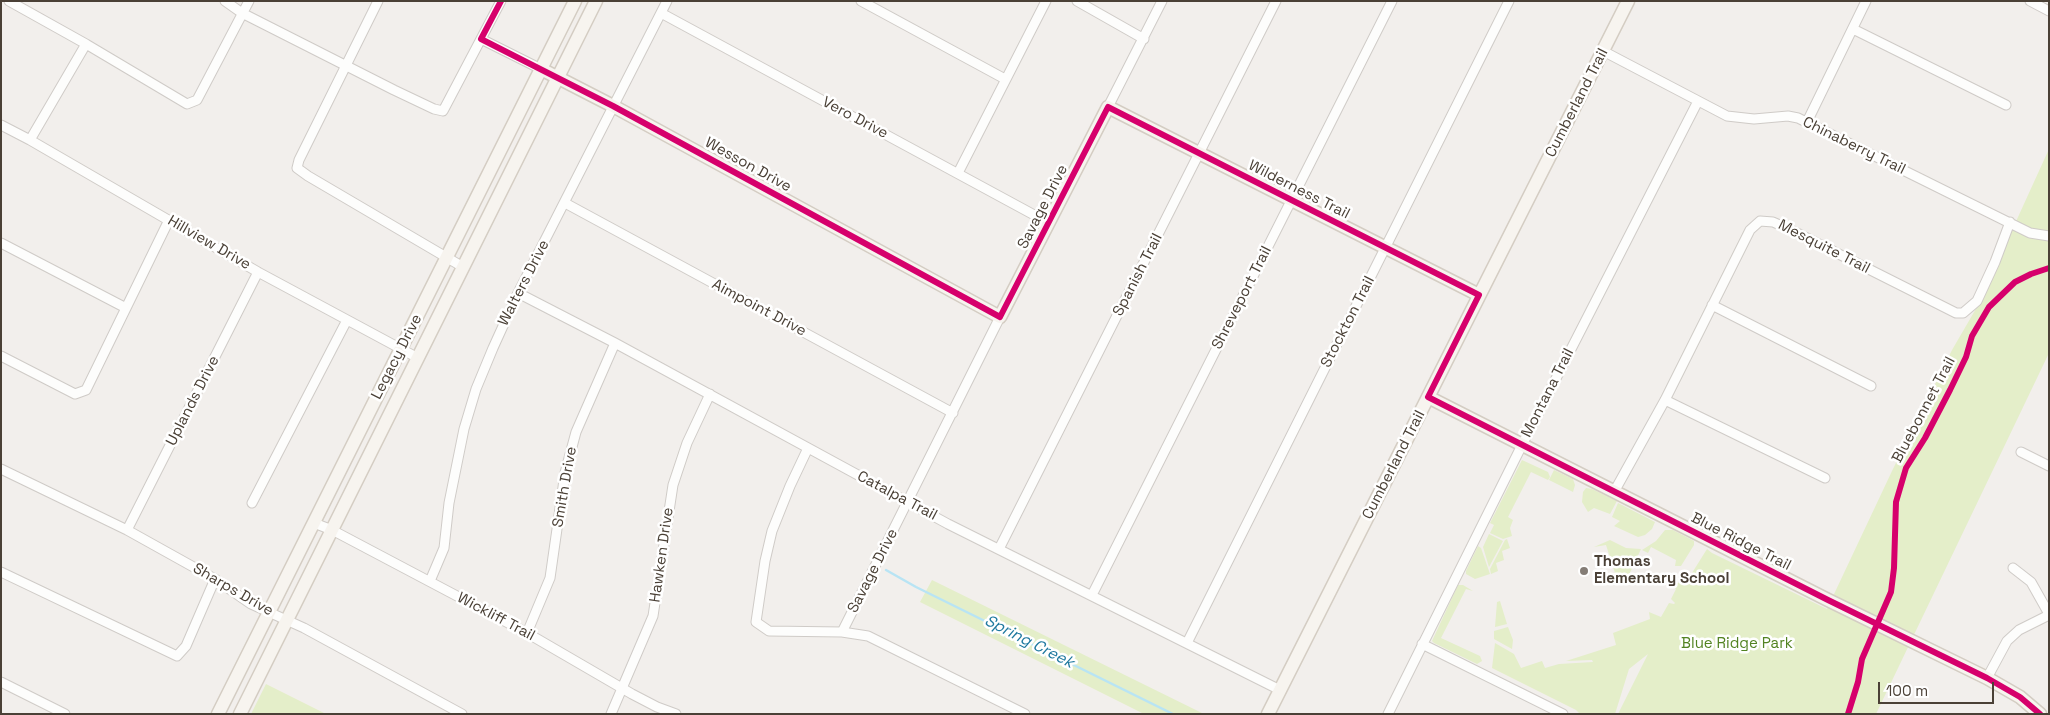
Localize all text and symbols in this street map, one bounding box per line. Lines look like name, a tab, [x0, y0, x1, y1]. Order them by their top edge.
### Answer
street label: Cumberland Trail	[1542, 45, 1612, 161]
street label: Vero Drive	[819, 93, 891, 143]
street label: Chinaberry Trail	[1800, 113, 1908, 179]
street label: Wesson Drive	[702, 134, 794, 196]
street label: Wilderness Trail	[1245, 157, 1353, 223]
street label: Savage Drive	[1014, 162, 1072, 252]
street label: Hillview Drive	[164, 212, 254, 274]
street label: Mesquite Trail	[1775, 216, 1873, 278]
street label: Spanish Trail	[1109, 231, 1167, 319]
street label: Walters Drive	[495, 237, 553, 329]
street label: Shreveport Trail	[1208, 243, 1276, 353]
street label: Stockton Trail	[1317, 273, 1379, 371]
street label: Aimpoint Drive	[709, 276, 809, 340]
street label: Legacy Drive	[368, 311, 426, 403]
street label: Montana Trail	[1518, 346, 1578, 440]
street label: Uplands Drive	[163, 353, 223, 449]
street label: Bluebonnet Trail	[1889, 354, 1959, 466]
street label: Cumberland Trail	[1359, 407, 1429, 523]
street label: Smith Drive	[549, 445, 581, 529]
street label: Catalpa Trail	[854, 467, 940, 525]
street label: Hawken Drive	[646, 506, 678, 604]
street label: Blue Ridge Trail	[1688, 509, 1794, 575]
street label: Savage Drive	[844, 526, 902, 616]
place label: Thomas Elementary School	[1594, 553, 1729, 588]
street label: Sharps Drive	[190, 560, 276, 620]
marker: Thomas Elementary School	[1578, 565, 1590, 577]
street label: Wickliff Trail	[454, 589, 538, 645]
water label: Spring Creek	[981, 611, 1077, 673]
park label: Blue Ridge Park	[1681, 635, 1793, 653]
scale bar	[1880, 672, 1996, 704]
text: 100 m	[1886, 681, 1928, 700]

